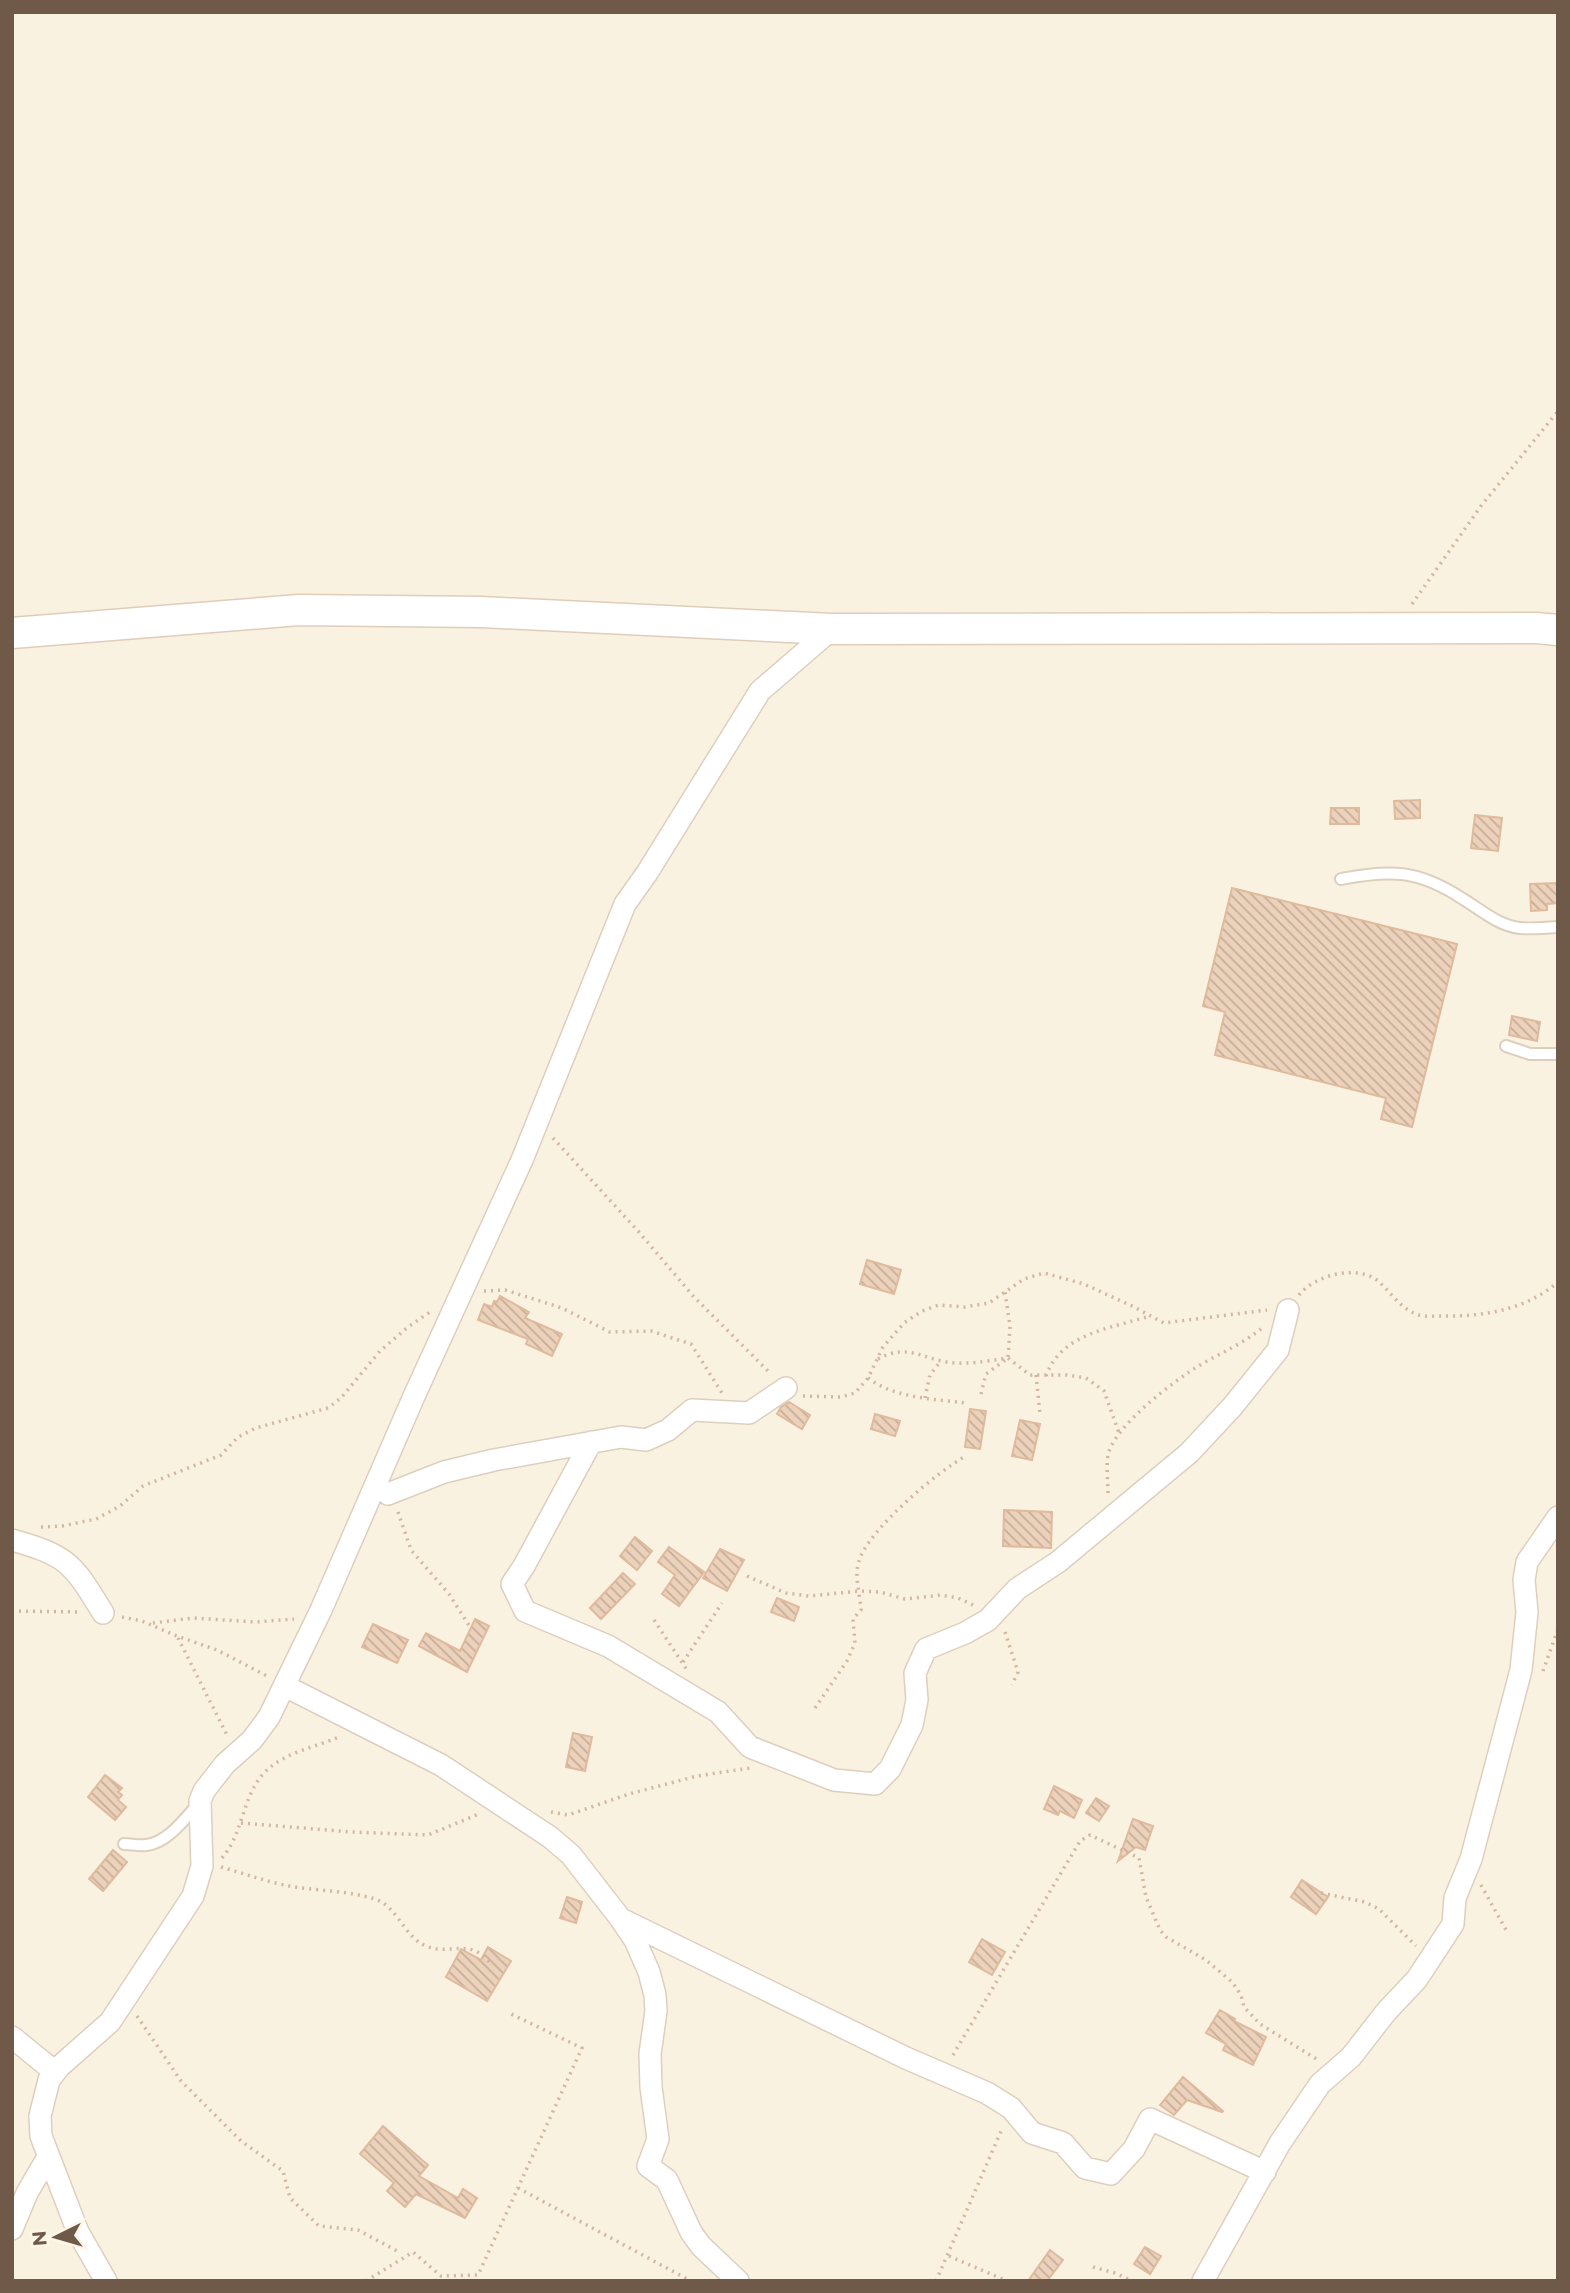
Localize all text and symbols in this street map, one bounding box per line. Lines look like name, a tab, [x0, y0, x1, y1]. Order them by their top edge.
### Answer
north arrow	[21, 2202, 91, 2272]
text: N	[27, 2230, 52, 2247]

